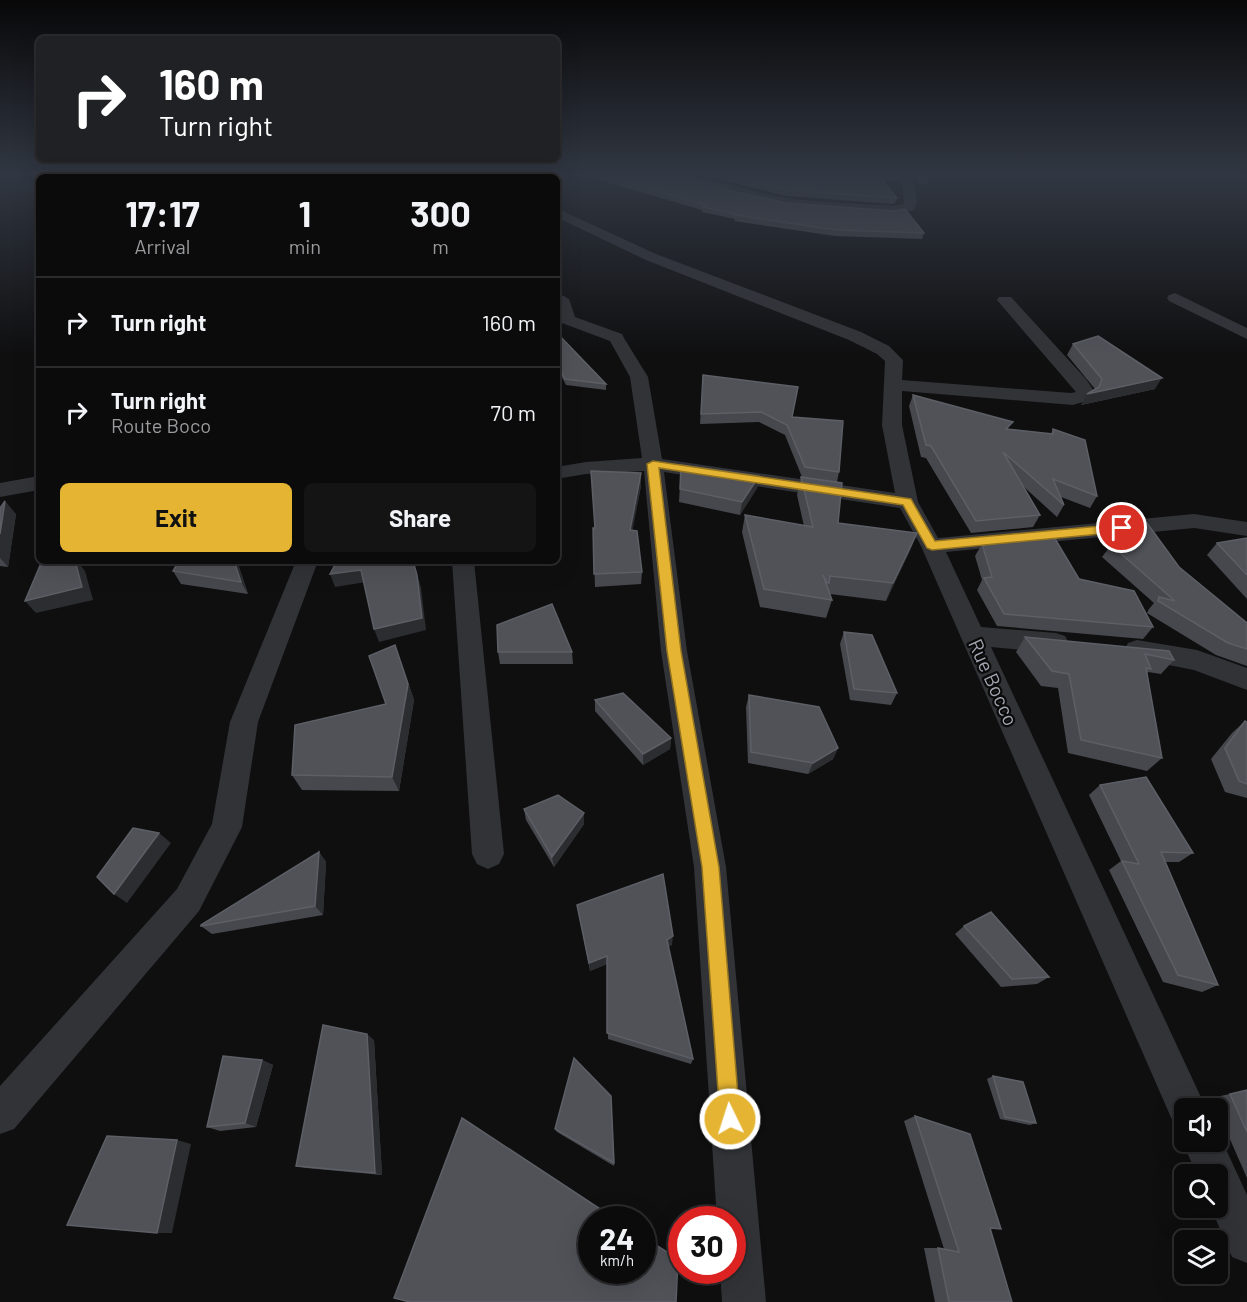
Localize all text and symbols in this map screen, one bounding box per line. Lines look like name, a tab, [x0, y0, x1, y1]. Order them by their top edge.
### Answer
text: 160 m	[159, 58, 264, 108]
icon: right	[60, 60, 138, 138]
text: Turn right	[159, 109, 273, 141]
text: 17:17	[125, 191, 200, 234]
text: 1	[299, 191, 311, 234]
text: 300	[410, 191, 471, 234]
text: Arrival	[134, 234, 190, 258]
text: min	[289, 234, 321, 258]
text: m	[432, 234, 449, 258]
icon: right	[60, 306, 93, 339]
text: Turn right	[111, 309, 206, 335]
text: 160 m	[482, 309, 536, 335]
text: Turn right	[111, 387, 206, 413]
icon: right	[60, 396, 93, 429]
text: 70 m	[491, 399, 536, 425]
text: Route Boco	[111, 413, 211, 437]
button: Exit	[60, 483, 292, 552]
button: Share	[304, 483, 536, 552]
pin	[1096, 502, 1147, 553]
icon: arrive	[1105, 511, 1138, 544]
street label: Rue Bocco	[964, 635, 1024, 729]
position arrow	[698, 1087, 762, 1151]
map controls	[1174, 1098, 1228, 1284]
button: sound	[1174, 1098, 1228, 1152]
button: search	[1174, 1164, 1228, 1218]
speed limit sign: 30	[668, 1206, 746, 1284]
text: 24	[600, 1220, 634, 1256]
button: layers	[1174, 1230, 1228, 1284]
text: km/h	[600, 1251, 634, 1269]

